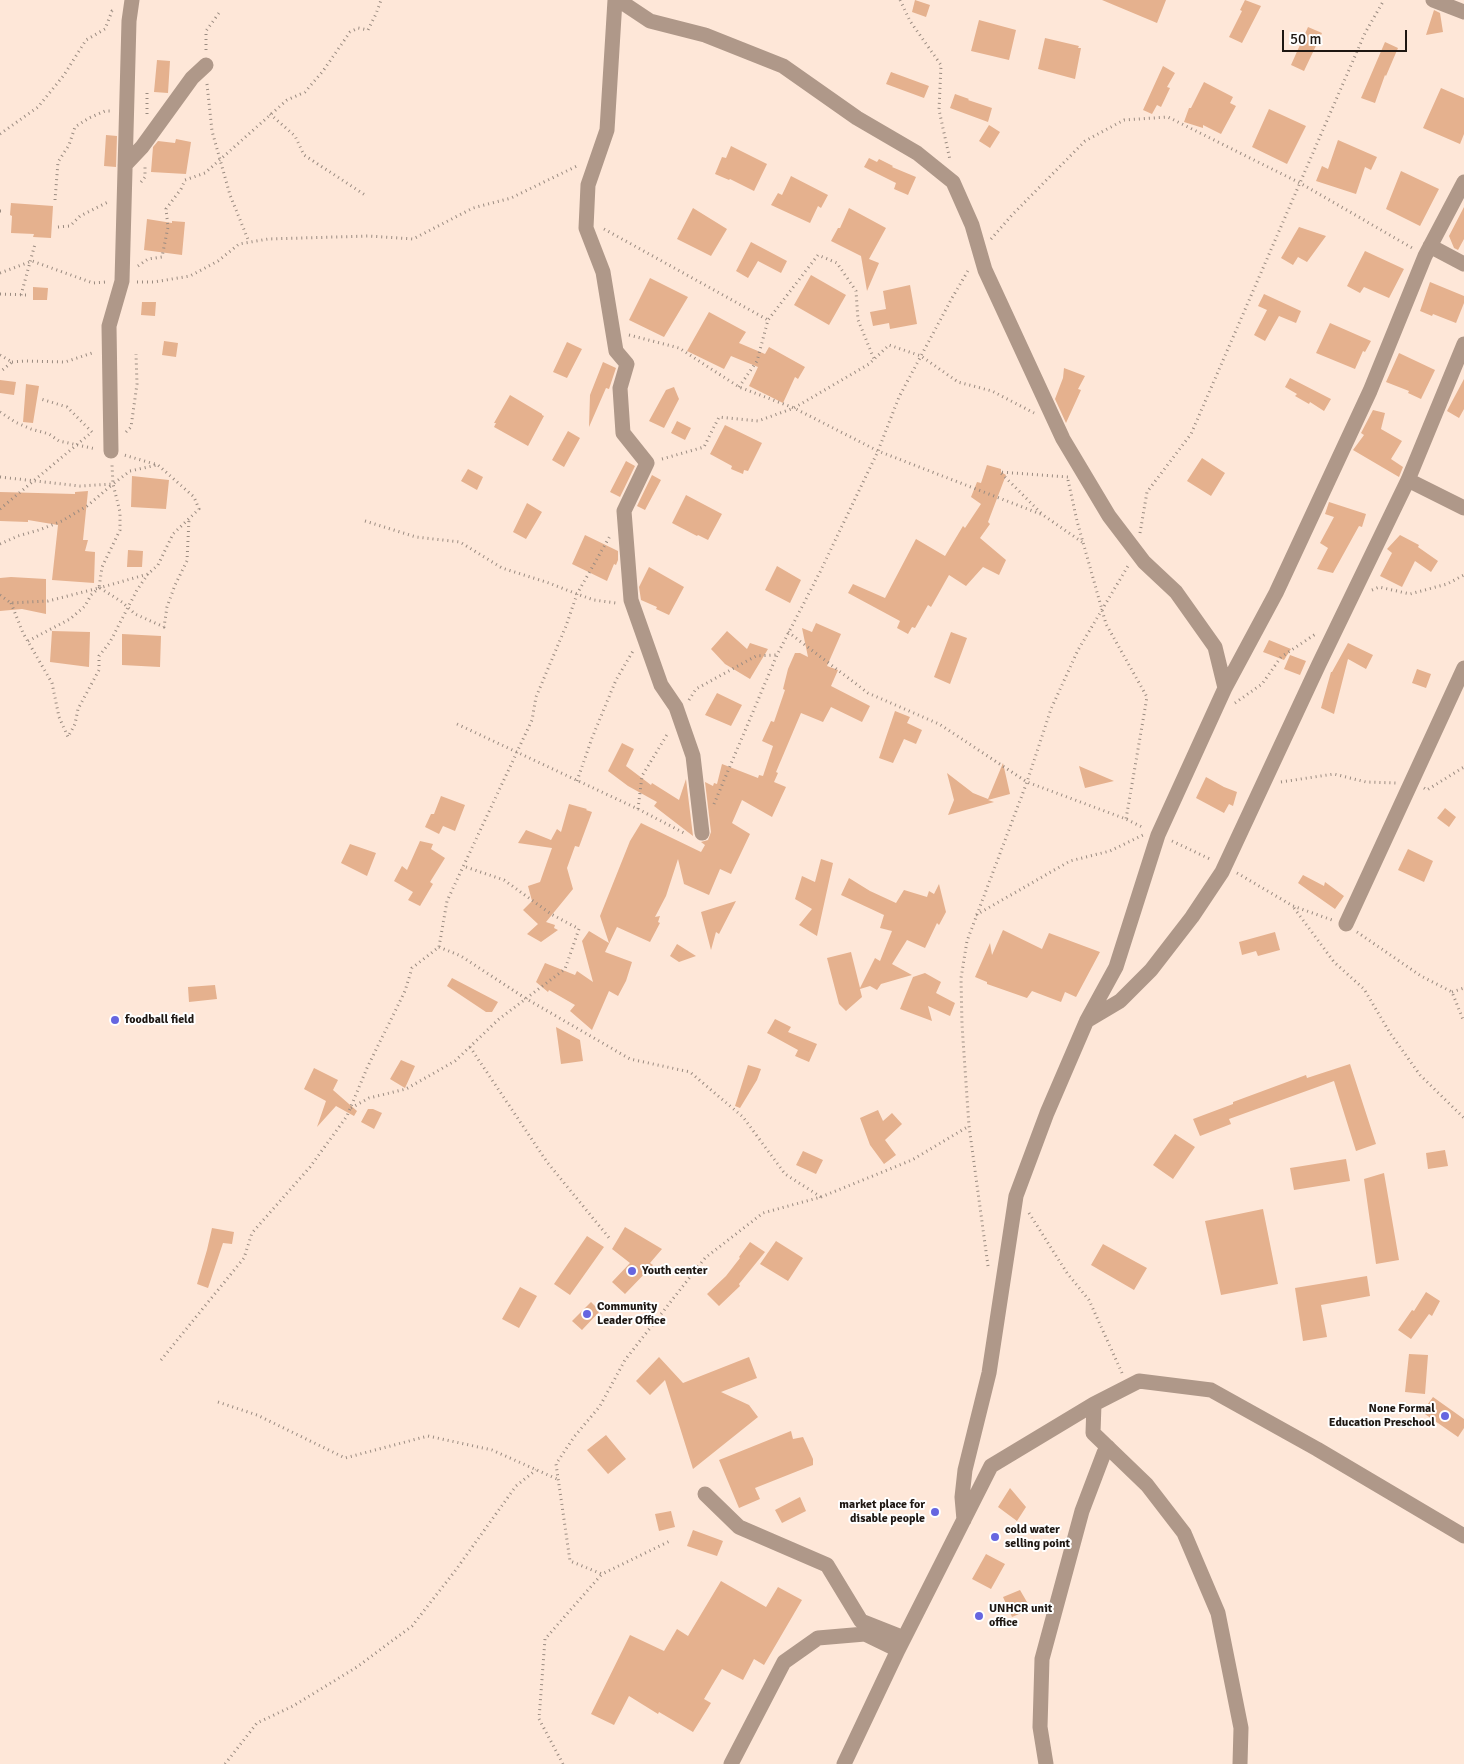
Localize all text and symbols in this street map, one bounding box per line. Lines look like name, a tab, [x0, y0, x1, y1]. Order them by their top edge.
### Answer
scale bar	[1284, 20, 1409, 52]
text: 50 m	[1290, 30, 1321, 48]
place label: foodball field	[125, 1013, 194, 1027]
marker: foodball field	[109, 1014, 121, 1026]
place label: Youth center	[642, 1264, 707, 1278]
marker: Youth center	[626, 1265, 638, 1277]
place label: Community Leader Office	[597, 1300, 666, 1328]
marker: Community Leader Office	[581, 1308, 593, 1320]
place label: None Formal Education Preschool	[1329, 1402, 1435, 1430]
marker: None Formal Education Preschool	[1439, 1410, 1451, 1422]
place label: market place for disable people	[839, 1498, 925, 1526]
marker: market place for disable people	[929, 1506, 941, 1518]
place label: cold water selling point	[1005, 1523, 1070, 1551]
marker: cold water selling point	[989, 1531, 1001, 1543]
place label: UNHCR unit office	[989, 1602, 1052, 1630]
marker: UNHCR unit office	[973, 1610, 985, 1622]

